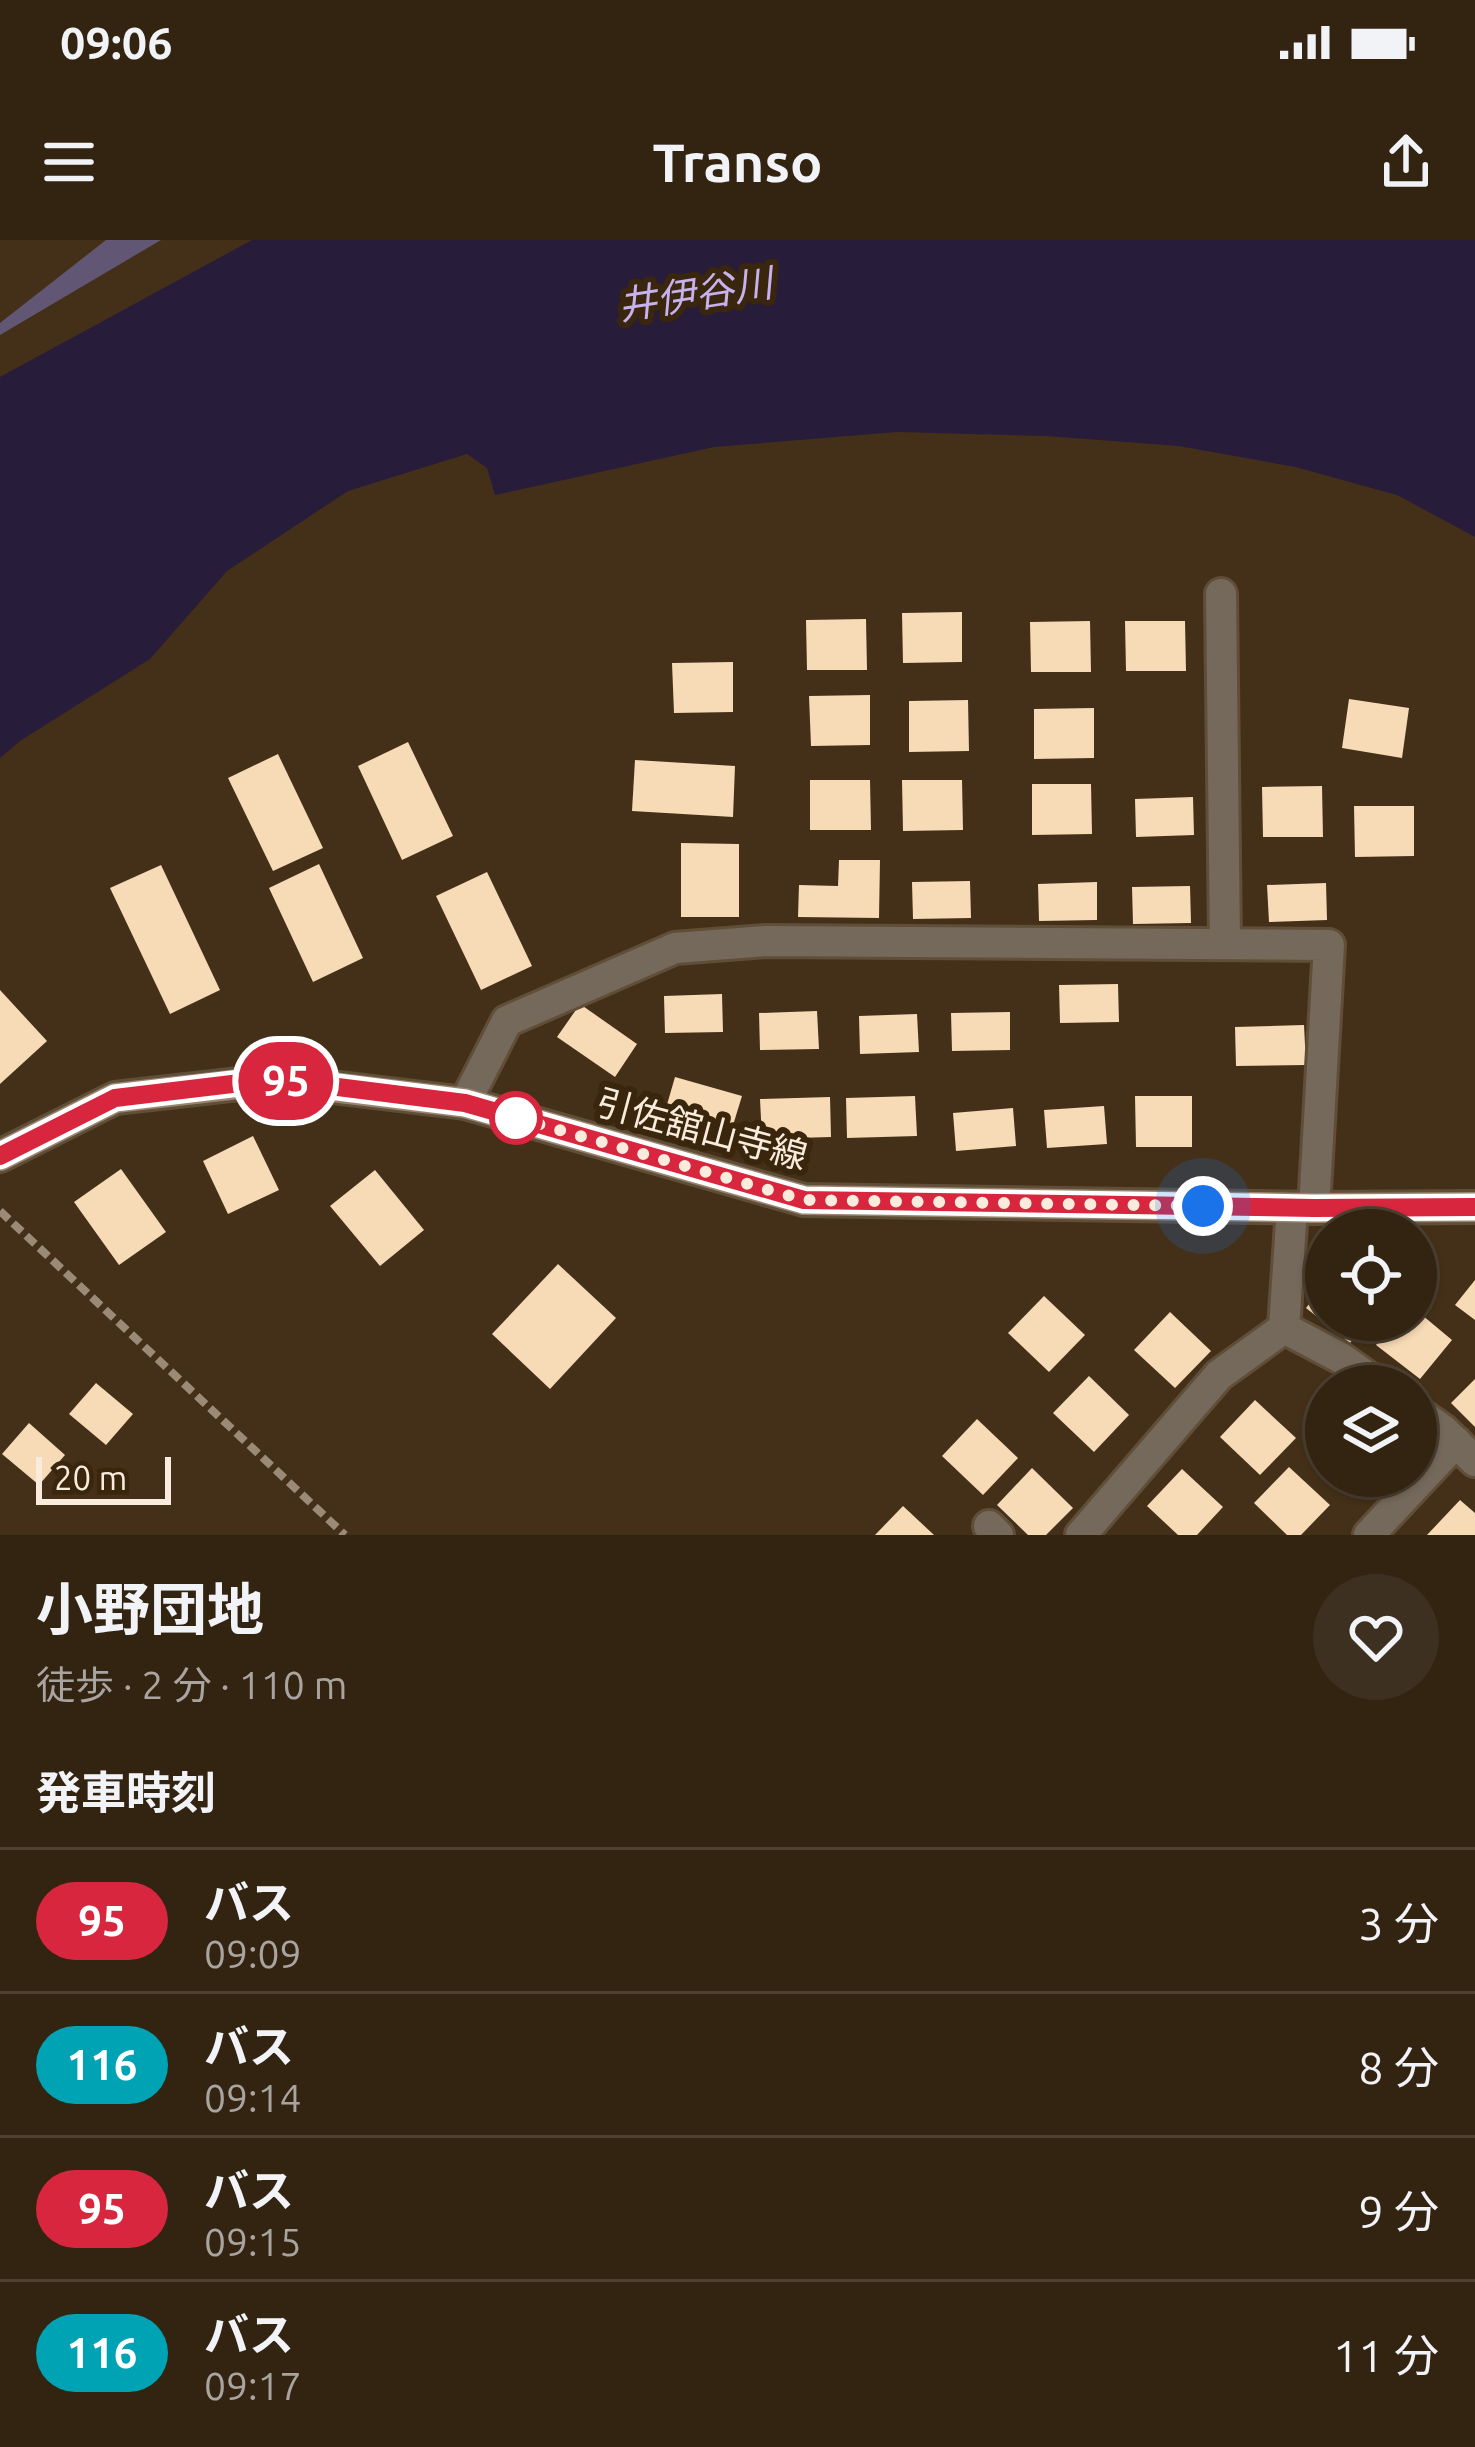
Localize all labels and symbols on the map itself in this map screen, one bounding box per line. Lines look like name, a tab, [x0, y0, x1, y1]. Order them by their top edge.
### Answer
water label: 井伊谷川	[615, 259, 779, 327]
line badge: 95	[232, 1042, 340, 1120]
street label: 引佐舘山寺線	[592, 1081, 812, 1176]
unlabelled marker	[491, 1093, 541, 1143]
your location	[1173, 1176, 1233, 1236]
scale bar	[36, 1451, 171, 1504]

